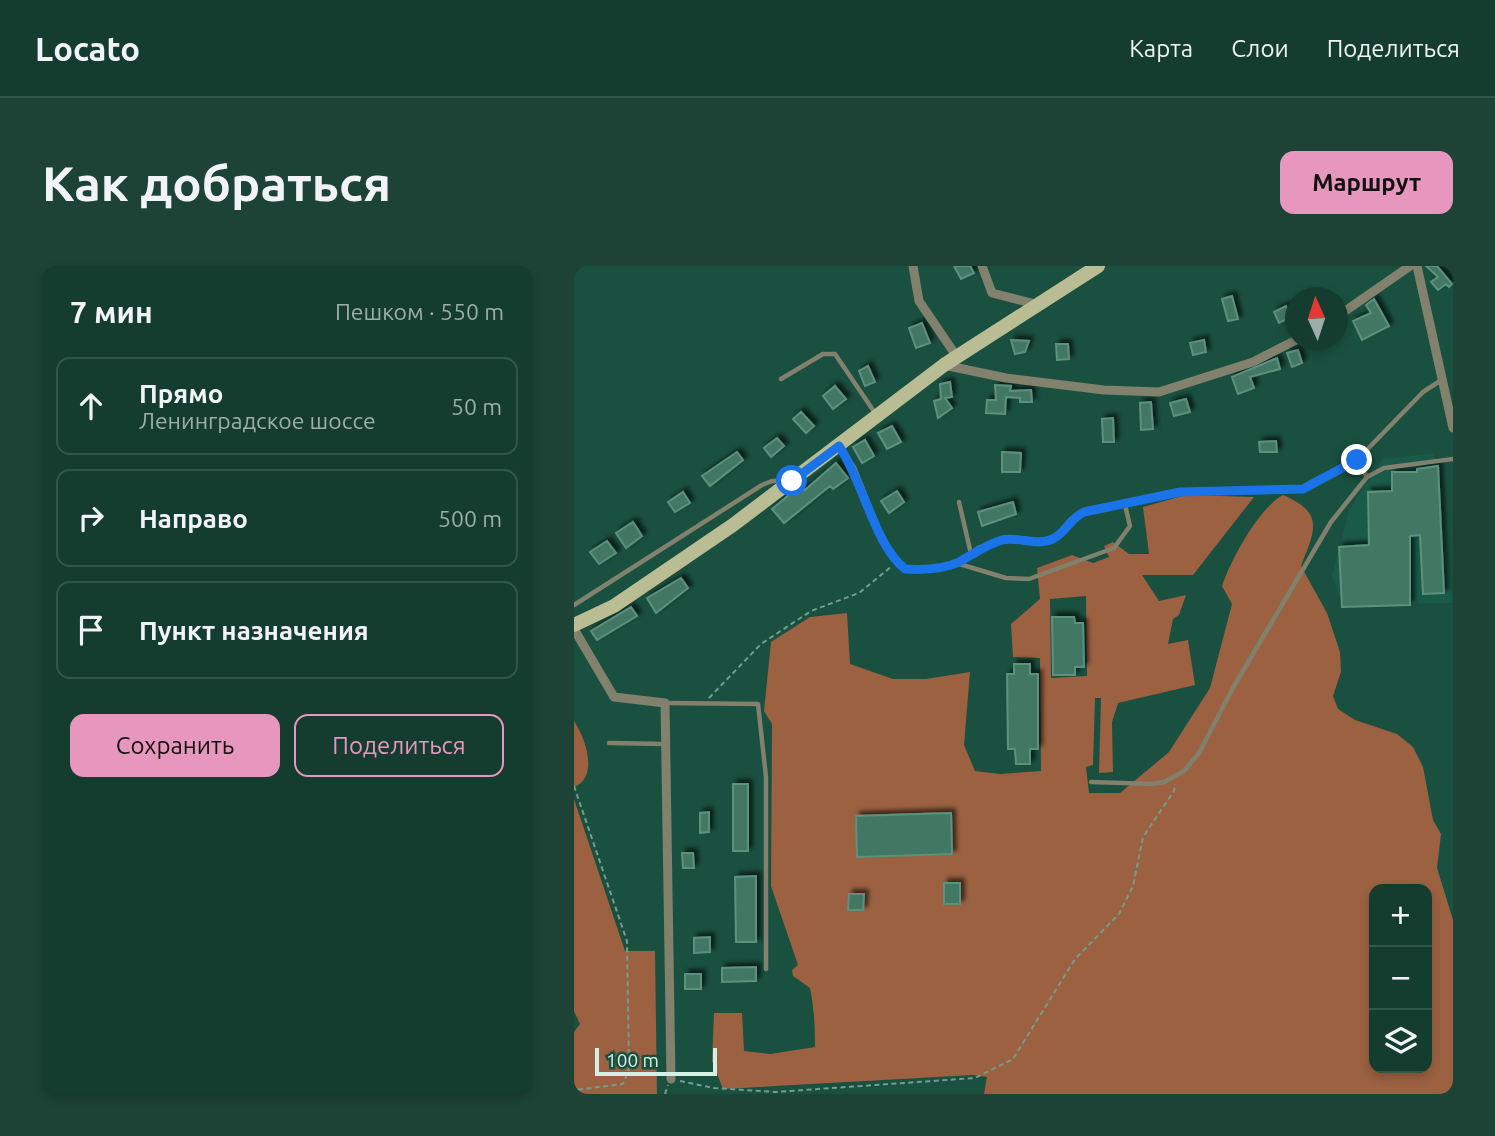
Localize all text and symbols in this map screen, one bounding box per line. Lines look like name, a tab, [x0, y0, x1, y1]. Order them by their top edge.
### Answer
text: Locato	[35, 30, 140, 67]
text: Карта	[1129, 35, 1193, 62]
text: Слои	[1231, 35, 1289, 62]
text: Поделиться	[1327, 35, 1460, 62]
button: Маршрут	[1280, 151, 1453, 214]
text: Как добраться	[42, 155, 391, 210]
north arrow	[1285, 287, 1348, 350]
text: 7 мин	[70, 295, 153, 329]
text: Пешком · 550 m	[335, 299, 504, 324]
text: Прямо	[139, 379, 223, 408]
icon: ahead	[72, 387, 110, 425]
text: 50 m	[451, 394, 502, 419]
text: Ленинградское шоссе	[139, 408, 376, 433]
route end	[1341, 444, 1372, 475]
route start	[776, 465, 807, 496]
icon: right	[72, 499, 110, 537]
text: Направо	[139, 504, 248, 533]
text: 500 m	[438, 506, 502, 531]
icon: arrive	[72, 611, 110, 649]
text: Пункт назначения	[139, 616, 369, 645]
button: Сохранить	[70, 714, 280, 777]
button: Поделиться	[294, 714, 504, 777]
map controls	[1369, 884, 1432, 1073]
button: +	[1369, 884, 1432, 947]
button: −	[1369, 947, 1432, 1010]
button: layers	[1369, 1010, 1432, 1073]
scale bar	[595, 1045, 718, 1077]
text: 100 m	[606, 1049, 659, 1071]

